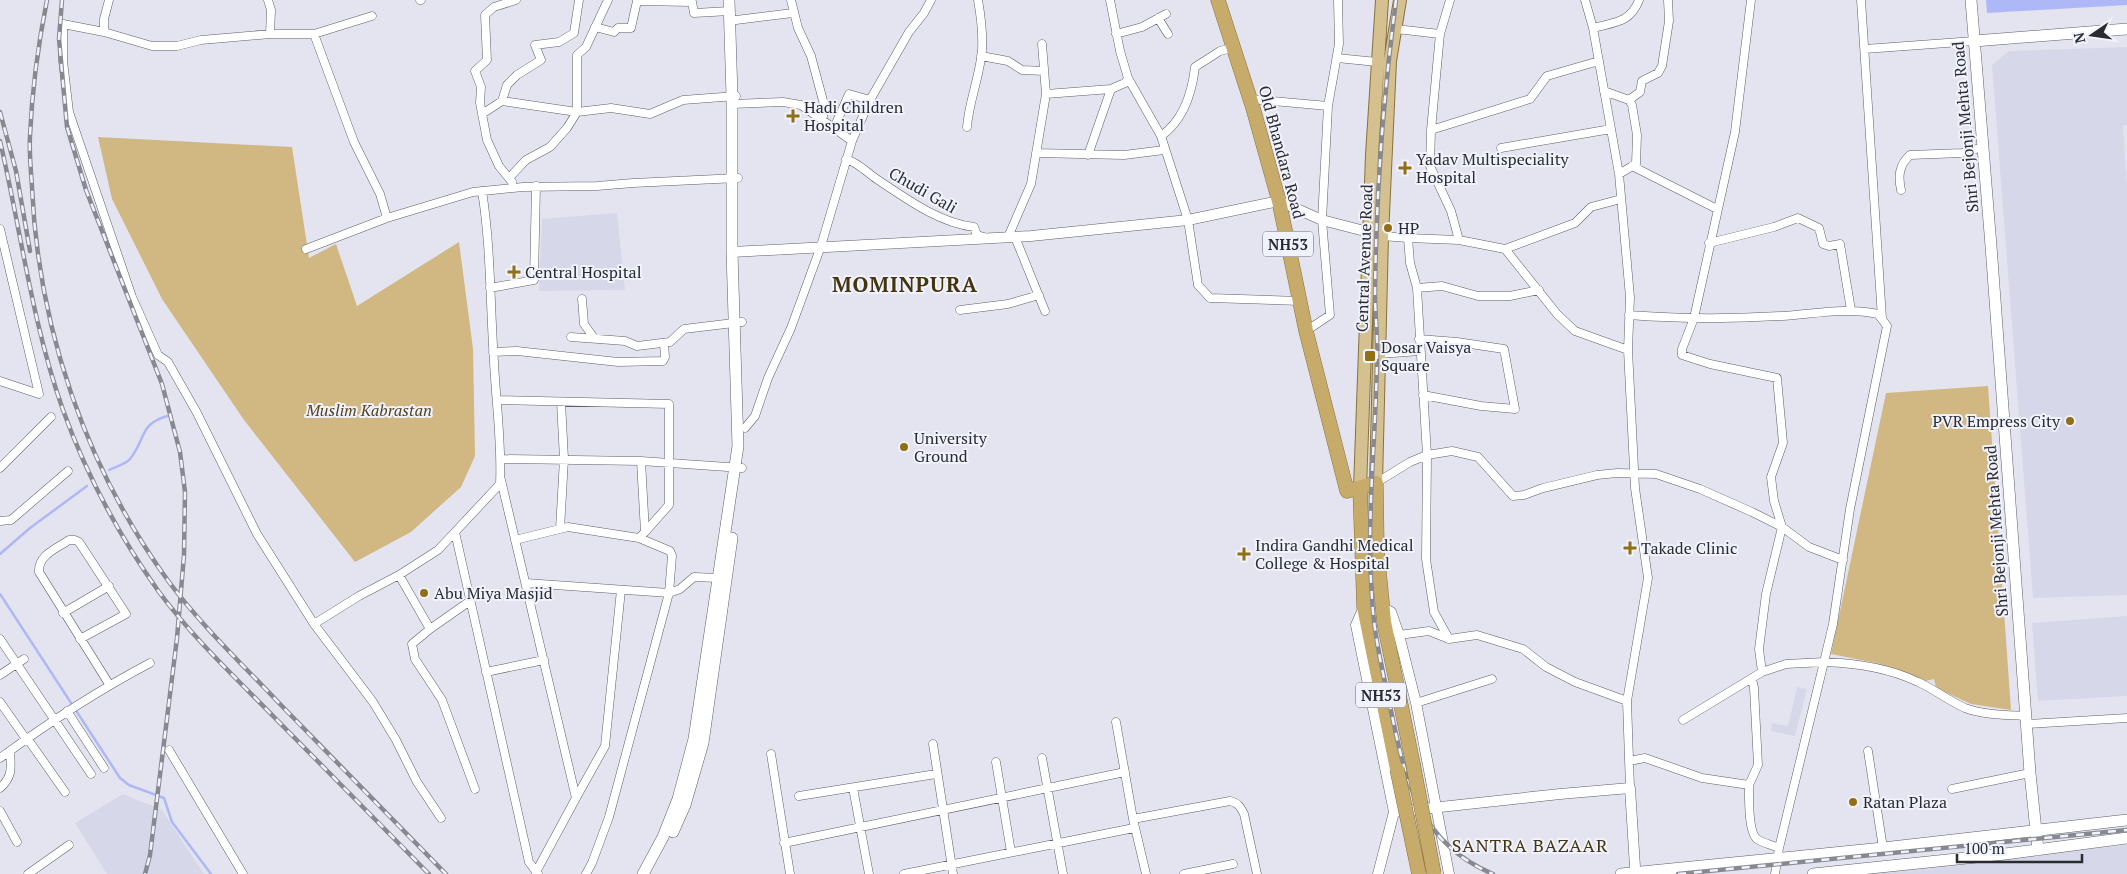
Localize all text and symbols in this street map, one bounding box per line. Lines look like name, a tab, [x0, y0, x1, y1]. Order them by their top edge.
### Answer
north arrow	[2067, 10, 2117, 60]
text: N	[2068, 30, 2089, 45]
street label: Shri Bejonji Mehta Road	[1947, 40, 1983, 214]
street label: Old Bhandara Road	[1254, 83, 1310, 221]
place label: Hadi Children Hospital	[804, 96, 904, 136]
marker: Hadi Children Hospital	[786, 109, 800, 123]
place label: Yadav Multispeciality Hospital	[1416, 148, 1570, 188]
marker: Yadav Multispeciality Hospital	[1398, 161, 1412, 175]
street label: Chudi Gali	[885, 162, 961, 218]
street label: Central Avenue Road	[1350, 184, 1378, 332]
place label: HP	[1398, 217, 1419, 239]
marker: HP	[1382, 222, 1394, 234]
road number: NH53	[1263, 232, 1313, 256]
place label: Central Hospital	[525, 261, 642, 283]
marker: Central Hospital	[507, 265, 521, 279]
district label: MOMINPURA	[832, 270, 978, 298]
place label: Dosar Vaisya Square	[1381, 336, 1471, 376]
marker: Dosar Vaisya Square	[1363, 349, 1377, 363]
park label: Muslim Kabrastan	[305, 399, 432, 421]
place label: PVR Empress City	[1933, 410, 2061, 432]
marker: PVR Empress City	[2064, 415, 2076, 427]
place label: University Ground	[914, 427, 988, 467]
marker: University Ground	[898, 441, 910, 453]
street label: Shri Bejonji Mehta Road	[1979, 444, 2013, 618]
place label: Indira Gandhi Medical College & Hospital	[1255, 534, 1414, 574]
place label: Takade Clinic	[1641, 537, 1737, 559]
marker: Takade Clinic	[1623, 541, 1637, 555]
marker: Indira Gandhi Medical College & Hospital	[1237, 547, 1251, 561]
place label: Abu Miya Masjid	[434, 582, 553, 604]
marker: Abu Miya Masjid	[418, 587, 430, 599]
road number: NH53	[1356, 682, 1406, 708]
place label: Ratan Plaza	[1863, 791, 1947, 813]
marker: Ratan Plaza	[1847, 796, 1859, 808]
scale bar	[1957, 832, 2082, 864]
district label: SANTRA BAZAAR	[1452, 833, 1608, 857]
text: 100 m	[1964, 838, 2005, 858]

